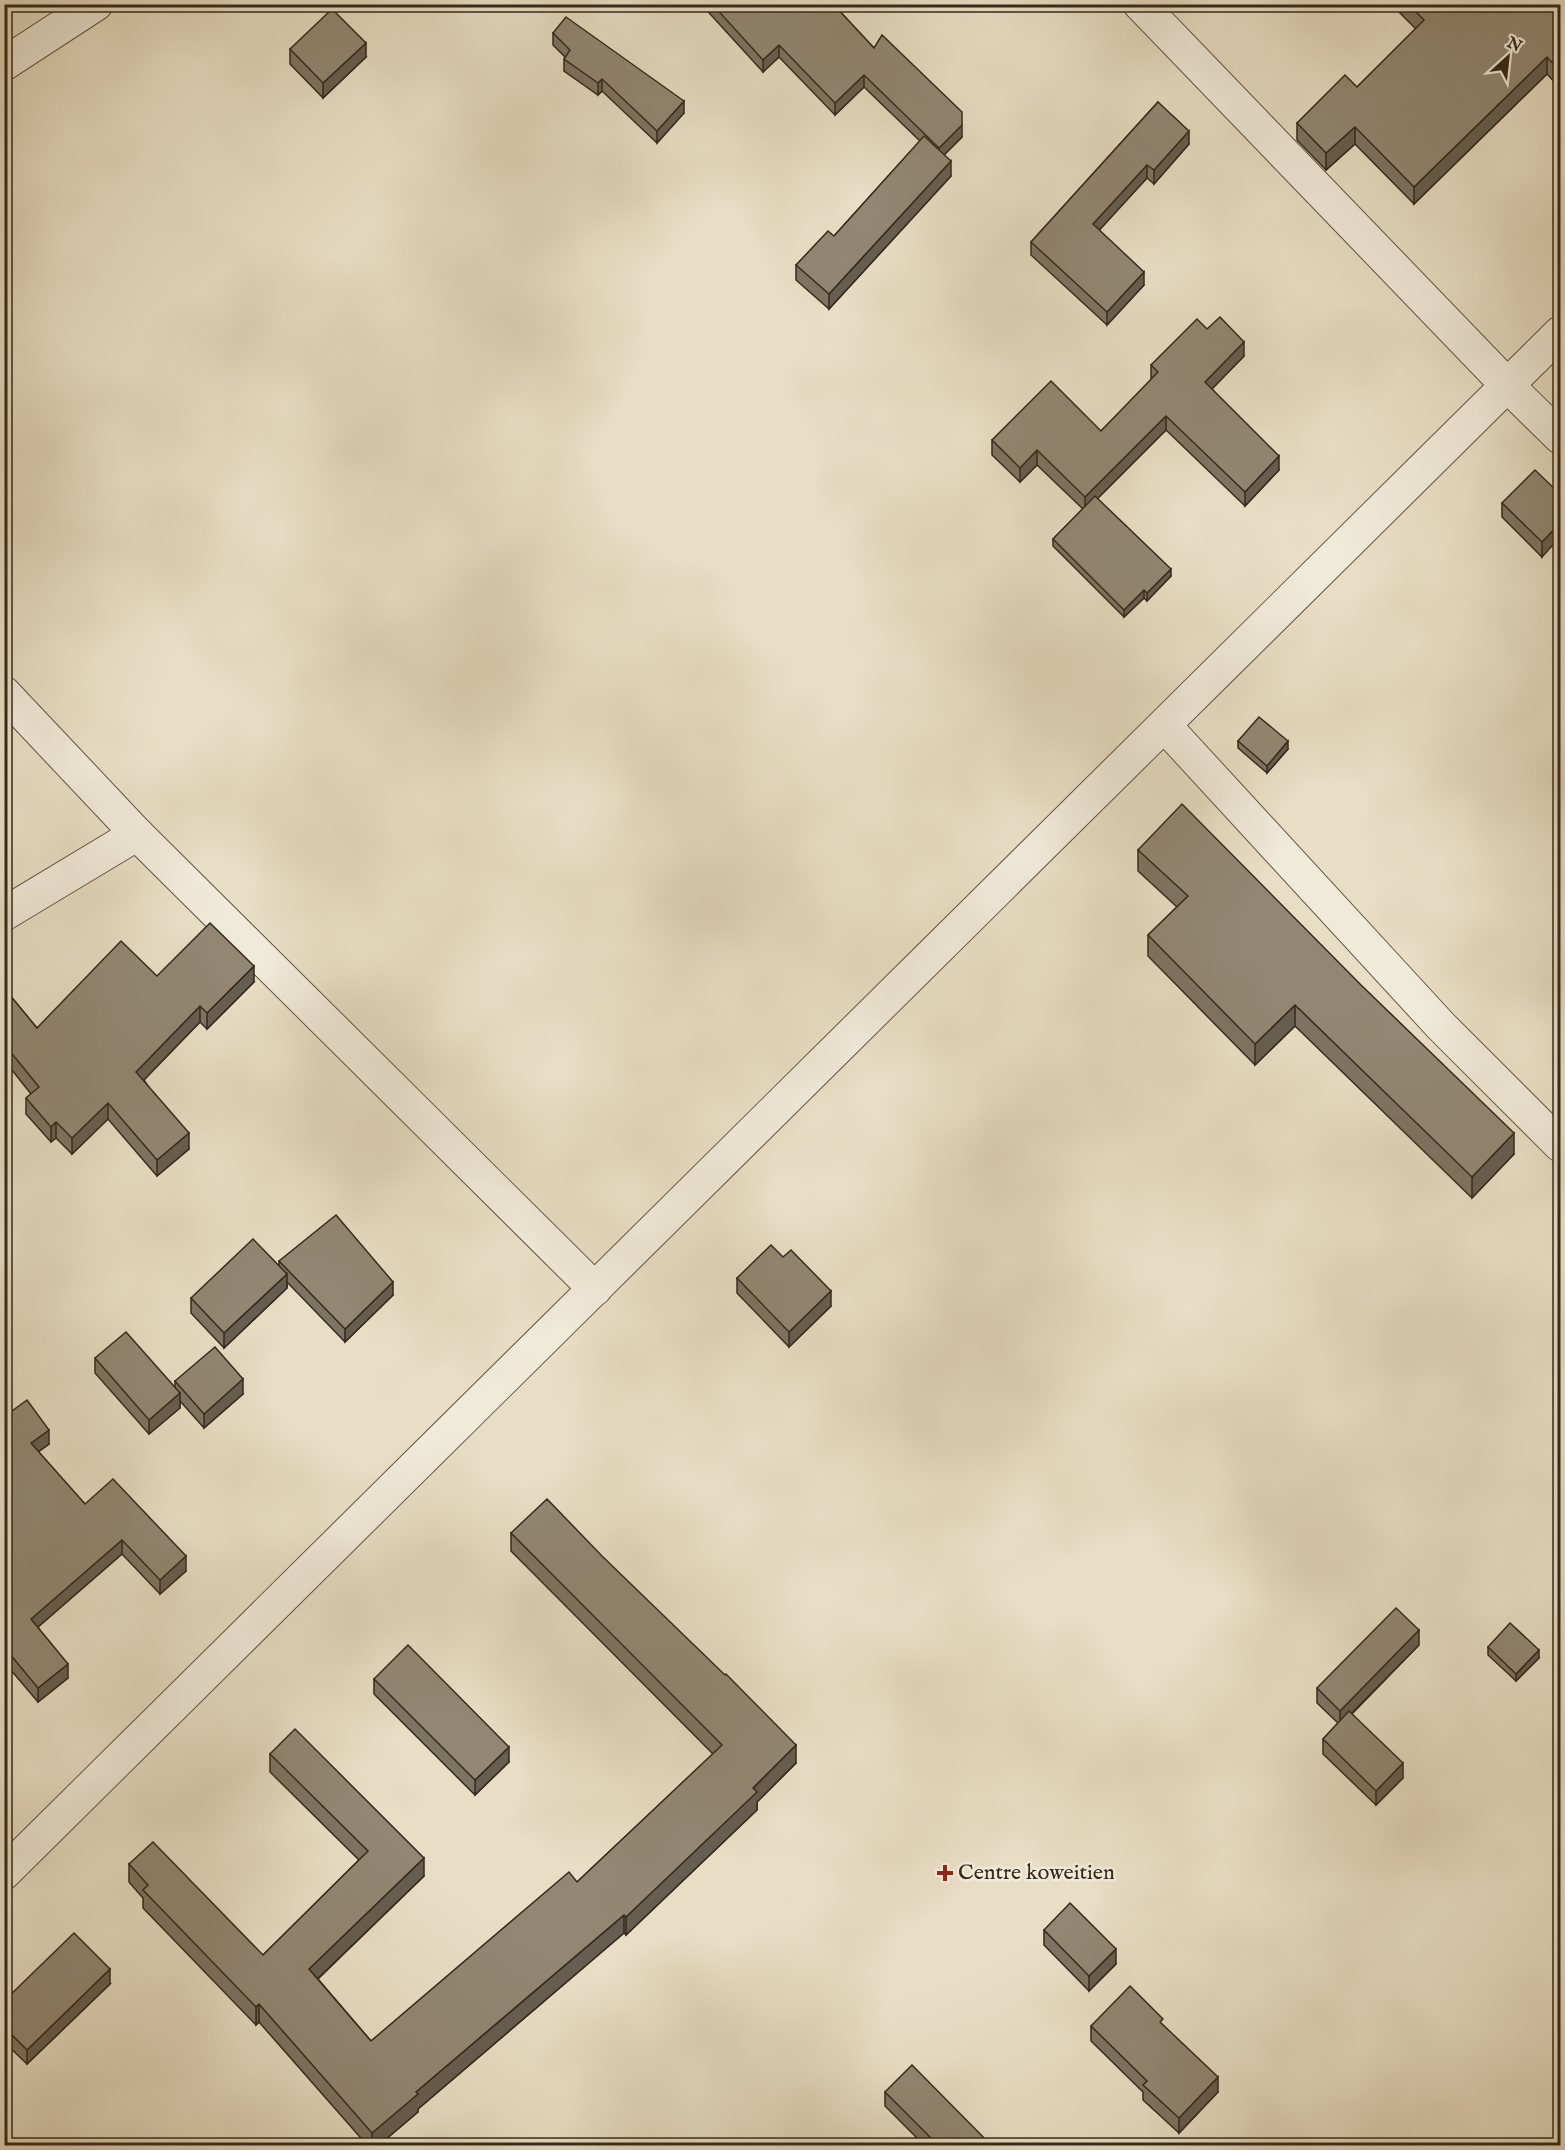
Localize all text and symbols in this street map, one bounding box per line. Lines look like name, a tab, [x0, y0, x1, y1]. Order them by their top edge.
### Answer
north arrow	[1478, 27, 1538, 87]
text: N	[1502, 33, 1525, 58]
place label: Centre koweitien	[958, 1859, 1115, 1887]
marker: Centre koweitien	[936, 1864, 954, 1882]

